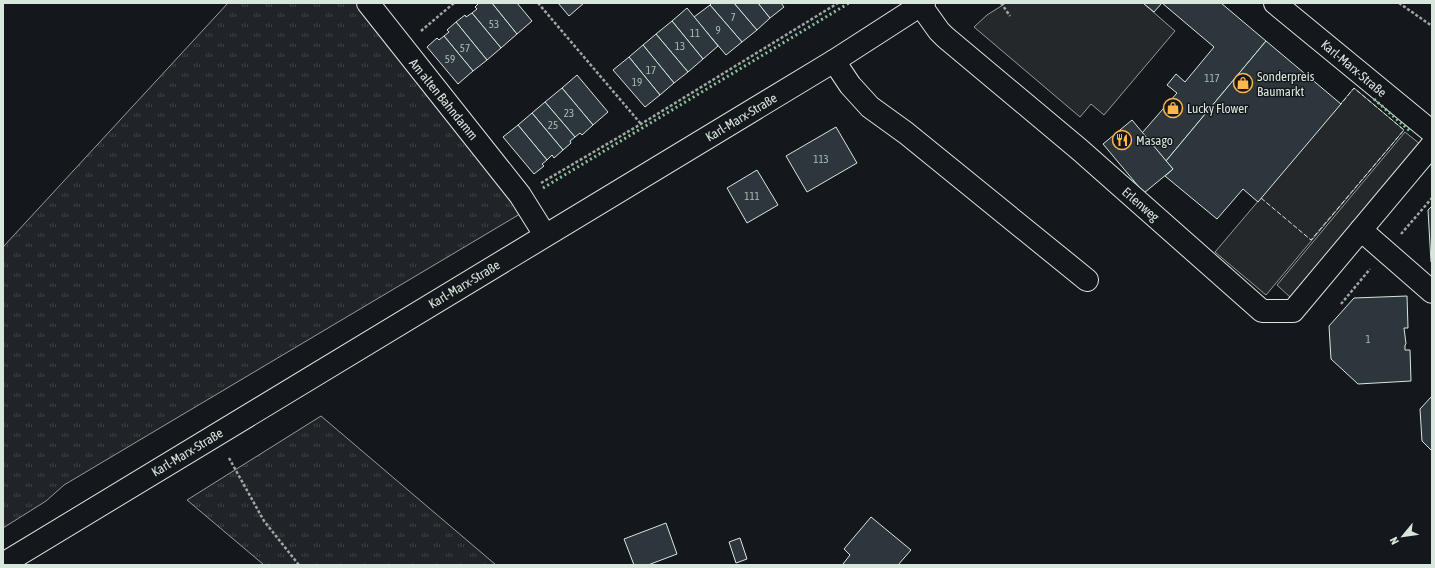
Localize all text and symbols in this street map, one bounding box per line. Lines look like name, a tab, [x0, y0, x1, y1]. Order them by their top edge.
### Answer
house number: 7	[730, 11, 736, 23]
house number: 53	[489, 18, 499, 30]
house number: 9	[715, 24, 721, 36]
house number: 11	[690, 27, 700, 39]
street label: Karl-Marx-Straße	[1318, 37, 1389, 100]
house number: 13	[675, 40, 685, 52]
house number: 57	[460, 42, 470, 54]
house number: 59	[445, 53, 455, 65]
street label: Am alten Bahndamm	[406, 56, 481, 143]
house number: 17	[646, 64, 656, 76]
place label: Sonderpreis Baumarkt	[1257, 69, 1315, 99]
house number: 117	[1204, 72, 1220, 84]
shop icon: Sonderpreis Baumarkt	[1232, 72, 1254, 94]
house number: 19	[632, 76, 642, 88]
street label: Karl-Marx-Straße	[703, 90, 780, 145]
shop icon: Lucky Flower	[1162, 97, 1184, 119]
place label: Lucky Flower	[1187, 101, 1248, 116]
house number: 23	[564, 107, 574, 119]
house number: 25	[548, 119, 558, 131]
restaurant icon: Masago	[1111, 129, 1133, 151]
place label: Masago	[1136, 133, 1173, 148]
house number: 113	[813, 153, 829, 165]
street label: Erlenweg	[1119, 184, 1163, 225]
house number: 111	[744, 190, 760, 202]
street label: Karl-Marx-Straße	[426, 257, 503, 312]
house number: 1	[1365, 333, 1371, 345]
street label: Karl-Marx-Straße	[149, 425, 226, 480]
north arrow	[1383, 516, 1423, 556]
text: N	[1387, 535, 1401, 547]

